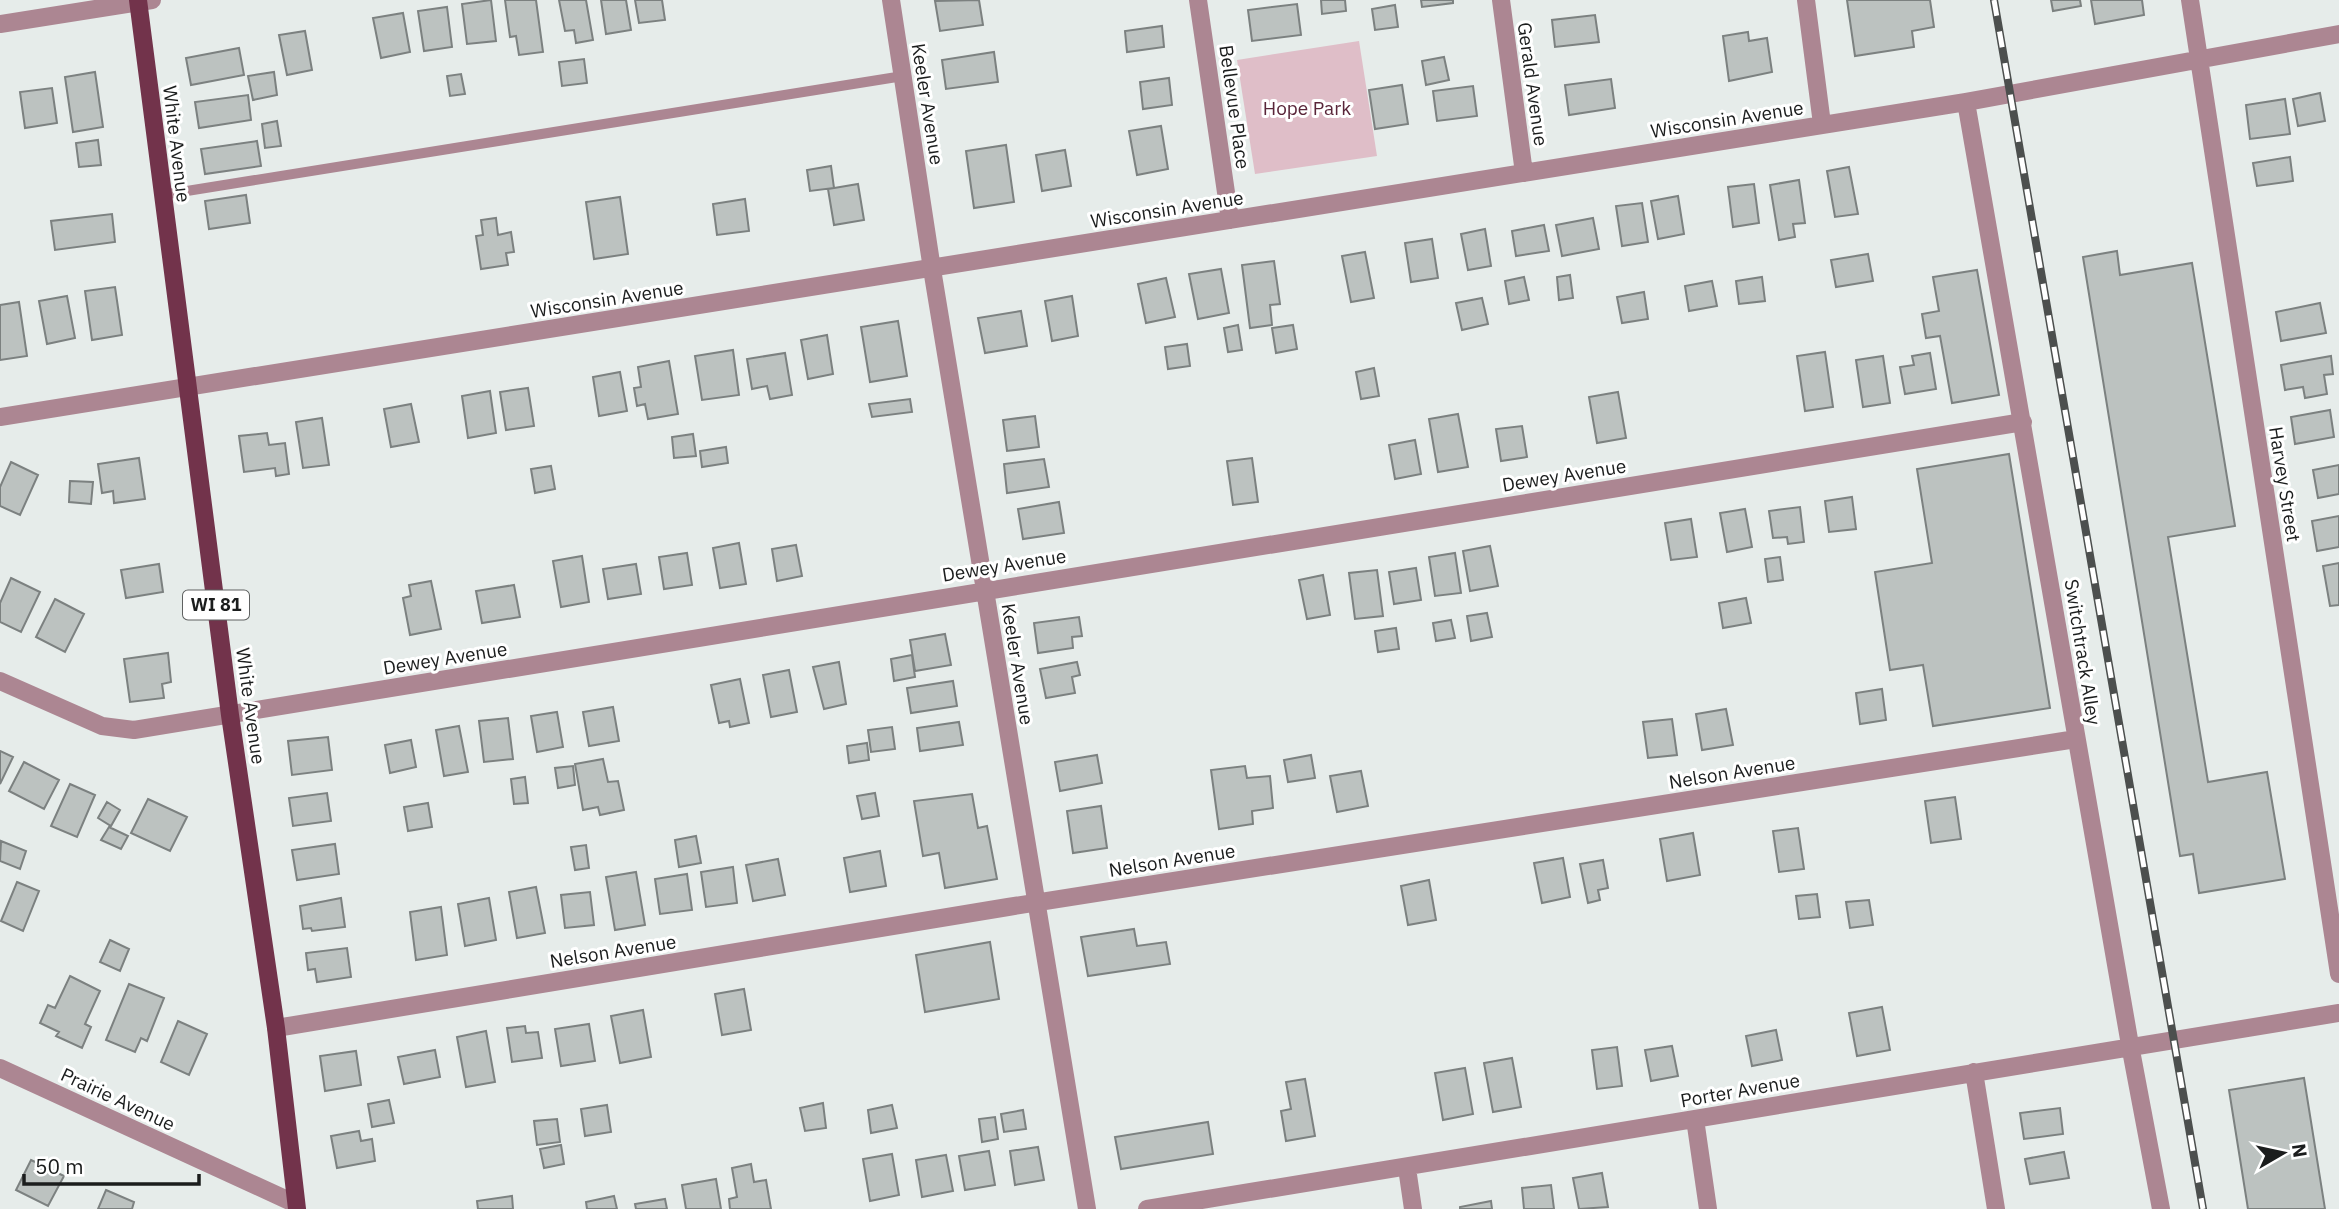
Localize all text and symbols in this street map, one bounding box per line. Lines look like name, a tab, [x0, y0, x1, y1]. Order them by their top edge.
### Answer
street label: Gerald Avenue	[1512, 21, 1554, 147]
street label: Keeler Avenue	[907, 41, 949, 167]
street label: Bellevue Place	[1214, 43, 1256, 171]
street label: White Avenue	[158, 84, 196, 204]
street label: Wisconsin Avenue	[1649, 95, 1805, 143]
park label: Hope Park	[1263, 96, 1351, 120]
street label: Wisconsin Avenue	[1089, 185, 1245, 233]
street label: Wisconsin Avenue	[529, 275, 685, 323]
street label: Harvey Street	[2264, 425, 2306, 543]
street label: Dewey Avenue	[1500, 453, 1628, 497]
street label: Dewey Avenue	[940, 543, 1068, 587]
street label: Switchtrack Alley	[2060, 577, 2106, 727]
road number: WI 81	[183, 590, 249, 620]
street label: Keeler Avenue	[997, 601, 1039, 727]
street label: Dewey Avenue	[381, 636, 509, 680]
street label: White Avenue	[231, 646, 271, 766]
street label: Nelson Avenue	[1667, 750, 1797, 794]
street label: Nelson Avenue	[1107, 838, 1237, 882]
street label: Nelson Avenue	[548, 929, 678, 973]
street label: Prairie Avenue	[57, 1062, 179, 1136]
street label: Porter Avenue	[1678, 1068, 1802, 1112]
north arrow	[2248, 1118, 2318, 1188]
scale bar	[24, 1142, 200, 1186]
text: N	[2287, 1142, 2313, 1159]
text: 50 m	[35, 1152, 84, 1180]

